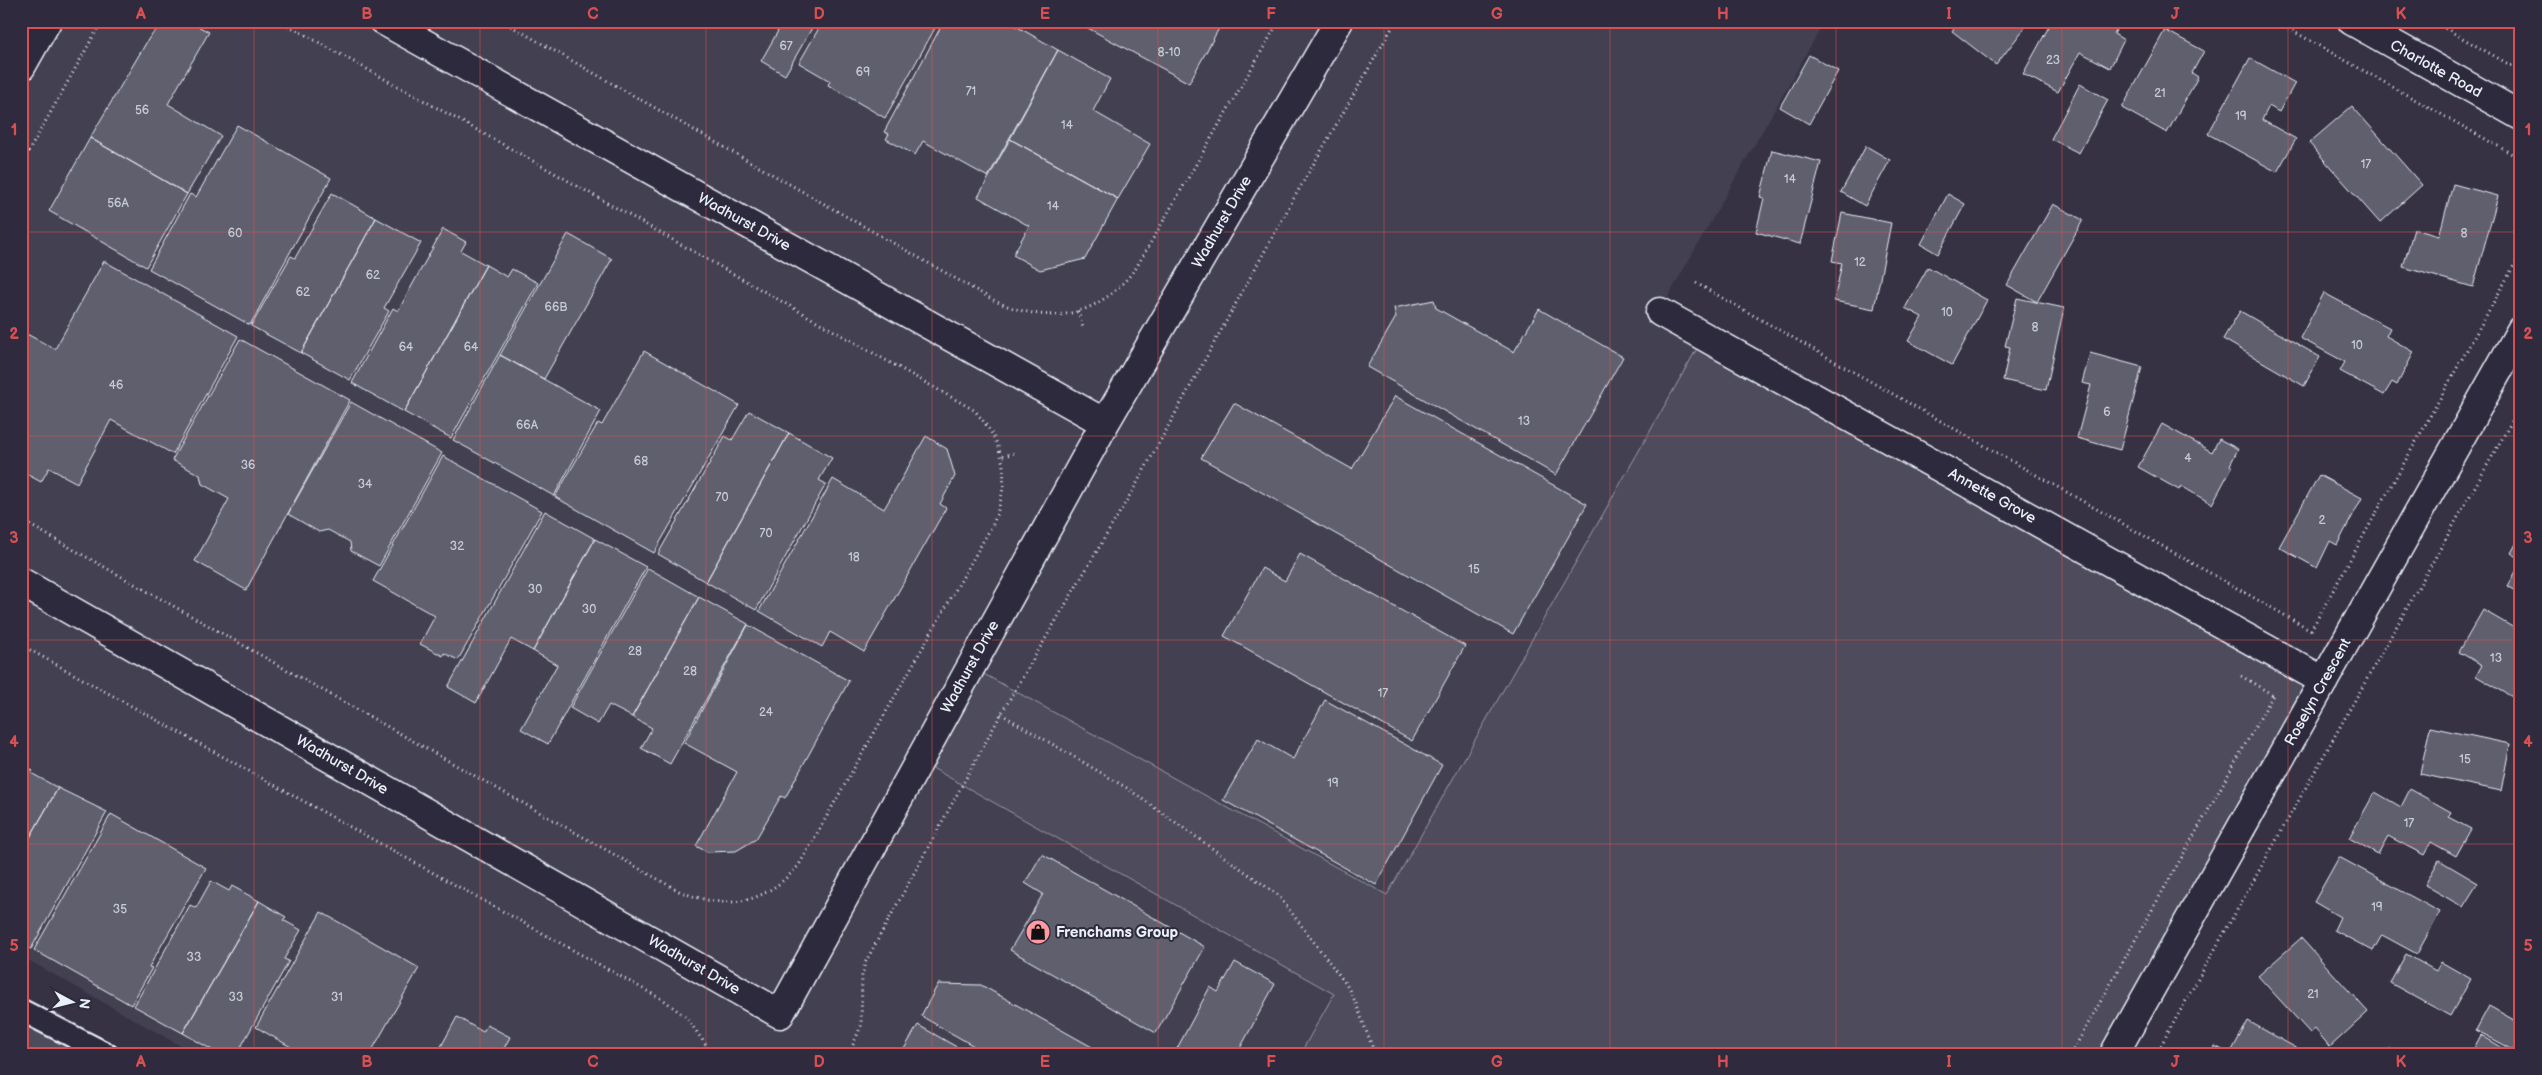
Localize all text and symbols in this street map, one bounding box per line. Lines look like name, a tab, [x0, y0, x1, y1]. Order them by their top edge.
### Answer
text: A	[135, 5, 146, 24]
text: B	[361, 5, 373, 24]
text: C	[587, 5, 599, 24]
text: D	[813, 5, 825, 24]
text: E	[1040, 5, 1050, 24]
text: F	[1266, 5, 1276, 24]
text: G	[1491, 5, 1503, 24]
text: H	[1717, 5, 1729, 24]
text: I	[1946, 5, 1952, 24]
text: J	[2171, 5, 2180, 24]
text: K	[2396, 5, 2407, 24]
street label: Charlotte Road	[2387, 36, 2485, 102]
house number: 67	[779, 39, 793, 54]
house number: 8-10	[1157, 45, 1181, 60]
house number: 23	[2046, 53, 2060, 68]
house number: 69	[856, 65, 870, 80]
house number: 71	[966, 84, 976, 99]
house number: 21	[2154, 86, 2166, 101]
house number: 56	[135, 103, 149, 118]
house number: 19	[2235, 109, 2247, 124]
house number: 14	[1061, 118, 1074, 133]
text: 1	[11, 121, 17, 140]
text: 1	[2525, 121, 2531, 140]
house number: 17	[2361, 157, 2371, 172]
street label: Wadhurst Drive	[1188, 172, 1256, 271]
house number: 14	[1784, 172, 1797, 187]
street label: Wadhurst Drive	[694, 189, 794, 255]
house number: 56A	[107, 196, 129, 211]
house number: 14	[1047, 199, 1060, 214]
house number: 60	[228, 226, 242, 241]
house number: 8	[2461, 226, 2468, 241]
house number: 12	[1854, 255, 1866, 270]
house number: 62	[366, 268, 380, 283]
house number: 62	[296, 285, 310, 300]
house number: 66B	[545, 300, 567, 315]
house number: 10	[1941, 305, 1953, 320]
house number: 8	[2032, 320, 2039, 335]
text: 2	[9, 325, 19, 344]
text: 2	[2523, 325, 2533, 344]
house number: 10	[2351, 338, 2363, 353]
house number: 64	[399, 340, 414, 355]
house number: 64	[464, 340, 479, 355]
house number: 46	[109, 378, 123, 393]
house number: 6	[2103, 405, 2111, 420]
house number: 13	[1518, 414, 1530, 429]
house number: 66A	[516, 418, 539, 433]
house number: 4	[2184, 451, 2192, 466]
house number: 68	[634, 454, 648, 469]
house number: 36	[241, 458, 255, 473]
street label: Annette Grove	[1945, 464, 2039, 528]
house number: 34	[358, 477, 373, 492]
house number: 70	[716, 490, 728, 505]
house number: 2	[2318, 513, 2326, 528]
house number: 70	[760, 526, 772, 541]
text: 3	[9, 529, 19, 548]
text: 3	[2523, 529, 2533, 548]
house number: 32	[450, 539, 464, 554]
house number: 18	[848, 550, 860, 565]
house number: 15	[1468, 562, 1480, 577]
house number: 30	[528, 582, 542, 597]
house number: 30	[582, 602, 596, 617]
street label: Wadhurst Drive	[937, 617, 1003, 717]
street label: Roselyn Crescent	[2281, 634, 2356, 749]
house number: 28	[628, 644, 642, 659]
house number: 13	[2490, 651, 2502, 666]
house number: 28	[683, 664, 697, 679]
house number: 17	[1378, 686, 1388, 701]
house number: 24	[759, 705, 774, 720]
street label: Wadhurst Drive	[293, 731, 392, 799]
text: 4	[9, 733, 19, 752]
text: 4	[2523, 733, 2533, 752]
house number: 15	[2459, 752, 2471, 767]
house number: 19	[1327, 776, 1339, 791]
house number: 17	[2404, 816, 2414, 831]
house number: 19	[2371, 900, 2383, 915]
house number: 35	[113, 902, 127, 917]
shop icon: Frenchams Group	[1025, 919, 1051, 945]
place label: Frenchams Group	[1056, 923, 1179, 942]
street label: Wadhurst Drive	[645, 931, 744, 999]
text: 5	[9, 937, 19, 956]
text: 5	[2523, 937, 2533, 956]
house number: 33	[187, 950, 201, 965]
north arrow	[48, 978, 98, 1028]
house number: 21	[2307, 987, 2319, 1002]
house number: 33	[229, 990, 243, 1005]
house number: 31	[331, 990, 343, 1005]
text: N	[75, 997, 93, 1010]
text: A	[135, 1053, 146, 1072]
text: B	[361, 1053, 373, 1072]
text: C	[587, 1053, 599, 1072]
text: D	[813, 1053, 825, 1072]
text: E	[1040, 1053, 1050, 1072]
text: F	[1266, 1053, 1276, 1072]
text: G	[1491, 1053, 1503, 1072]
text: H	[1717, 1053, 1729, 1072]
text: I	[1946, 1053, 1952, 1072]
text: J	[2171, 1053, 2180, 1072]
text: K	[2396, 1053, 2407, 1072]

